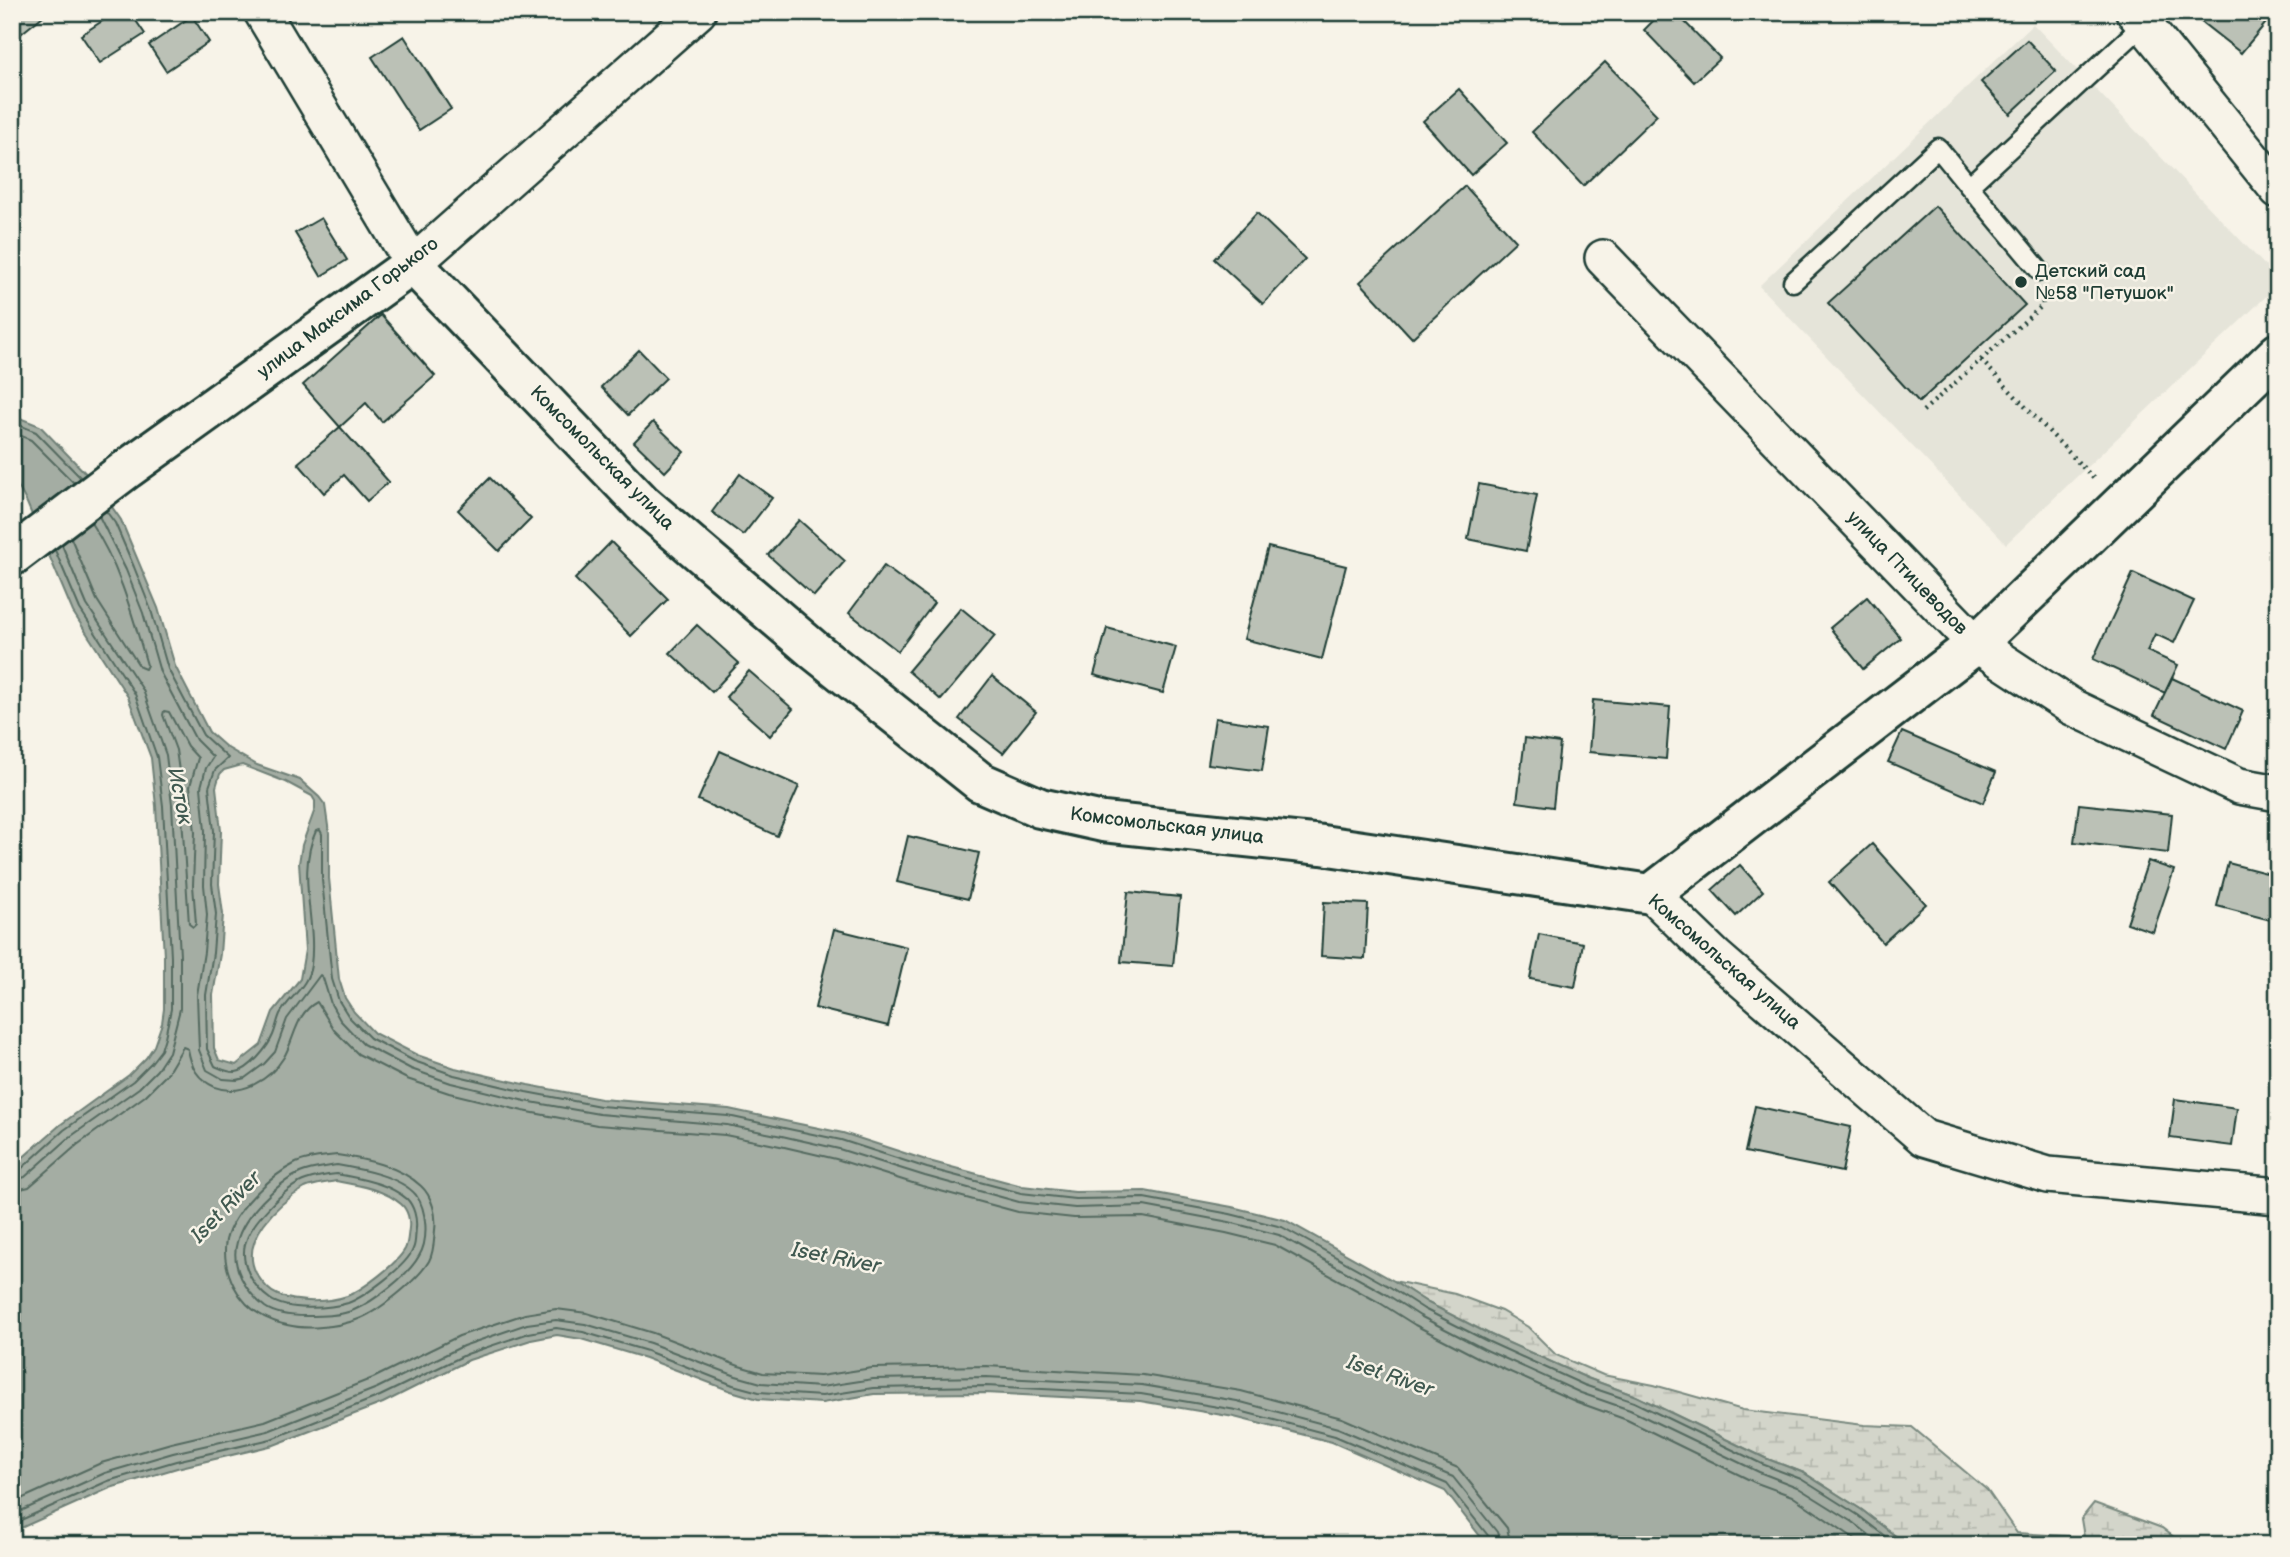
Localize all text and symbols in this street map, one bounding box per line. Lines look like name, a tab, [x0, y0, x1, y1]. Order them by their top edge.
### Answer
street label: улица Максима Горького	[253, 232, 443, 384]
place label: Детский сад №58 "Петушок"	[2035, 260, 2174, 305]
marker: Детский сад №58 "Петушок"	[2013, 274, 2029, 290]
street label: Комсомольская улица	[525, 381, 679, 535]
street label: улица Птицеводов	[1842, 506, 1972, 640]
water label: Исток	[162, 765, 198, 828]
street label: Комсомольская улица	[1069, 803, 1265, 849]
street label: Комсомольская улица	[1643, 889, 1805, 1035]
water label: Iset River	[185, 1165, 267, 1249]
water label: Iset River	[788, 1237, 884, 1279]
water label: Iset River	[1342, 1349, 1438, 1403]

